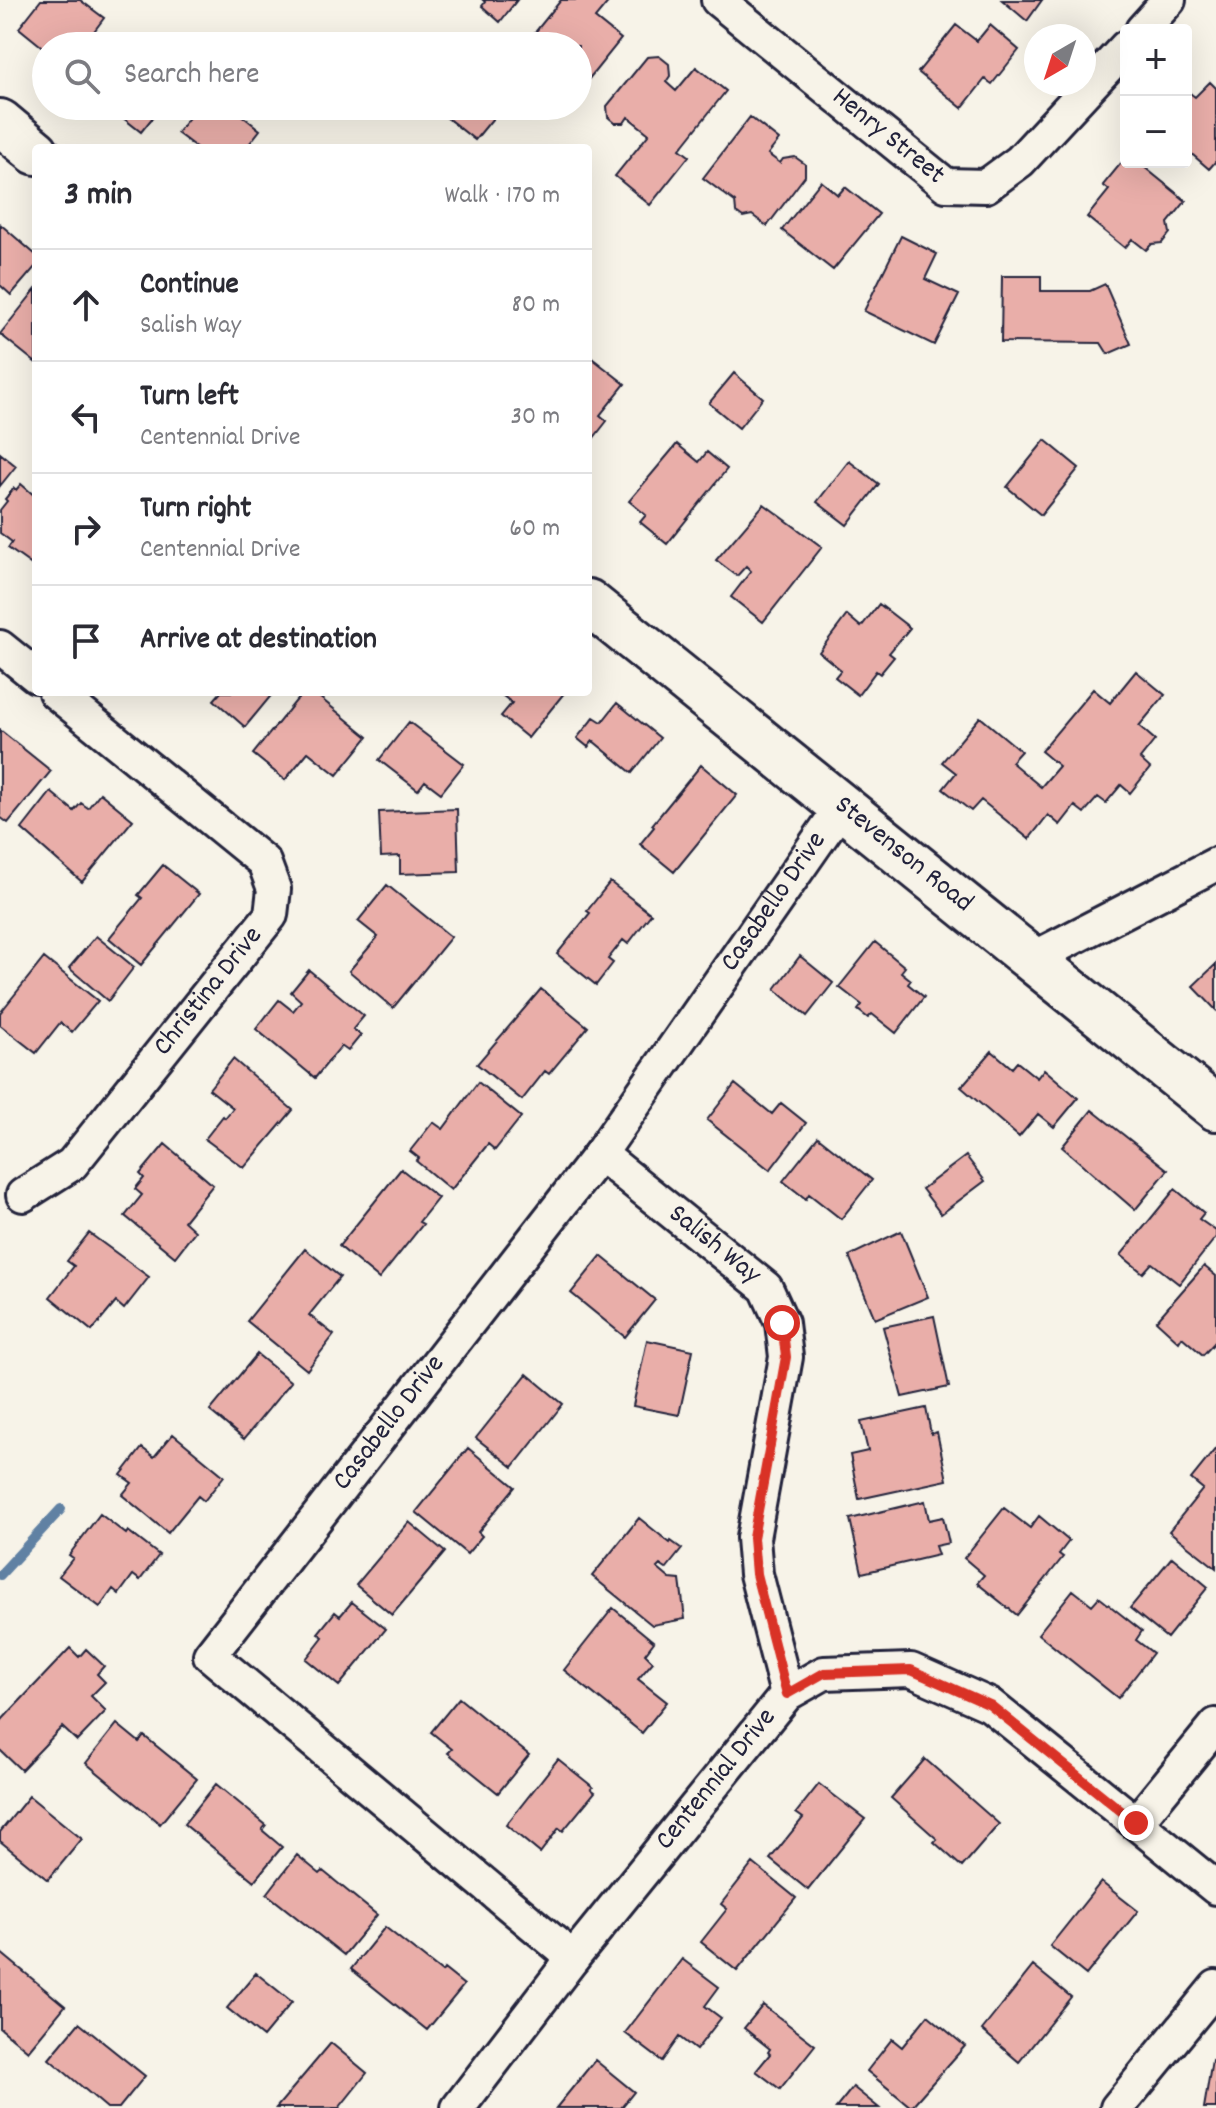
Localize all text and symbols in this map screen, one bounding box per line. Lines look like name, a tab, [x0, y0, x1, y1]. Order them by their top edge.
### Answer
north arrow	[1024, 24, 1096, 96]
map controls	[1120, 24, 1192, 168]
button: +	[1120, 24, 1192, 96]
search box	[32, 32, 592, 120]
icon: search	[60, 54, 104, 98]
text: Search here	[124, 55, 260, 98]
street label: Henry Street	[822, 79, 953, 196]
button: −	[1120, 96, 1192, 168]
text: 3 min	[64, 172, 132, 221]
text: Walk · 170 m	[445, 178, 560, 215]
text: Continue	[140, 265, 239, 308]
icon: ahead	[64, 283, 108, 327]
text: 80 m	[512, 287, 560, 324]
text: Salish Way	[140, 308, 241, 345]
text: Turn left	[140, 377, 239, 420]
icon: left	[64, 395, 108, 439]
text: 30 m	[510, 399, 560, 436]
text: Centennial Drive	[140, 420, 301, 457]
text: Turn right	[140, 489, 251, 532]
icon: right	[64, 507, 108, 551]
text: 60 m	[509, 511, 560, 548]
text: Centennial Drive	[140, 532, 301, 569]
icon: arrive	[64, 619, 108, 663]
text: Arrive at destination	[140, 620, 377, 663]
street label: Stevenson Road	[825, 787, 981, 924]
street label: Casabello Drive	[712, 824, 838, 981]
street label: Christina Drive	[145, 919, 274, 1066]
street label: Salish Way	[659, 1196, 769, 1296]
route start	[764, 1305, 800, 1341]
street label: Casabello Drive	[324, 1347, 456, 1500]
street label: Centennial Drive	[647, 1700, 787, 1860]
route end	[1118, 1805, 1154, 1841]

